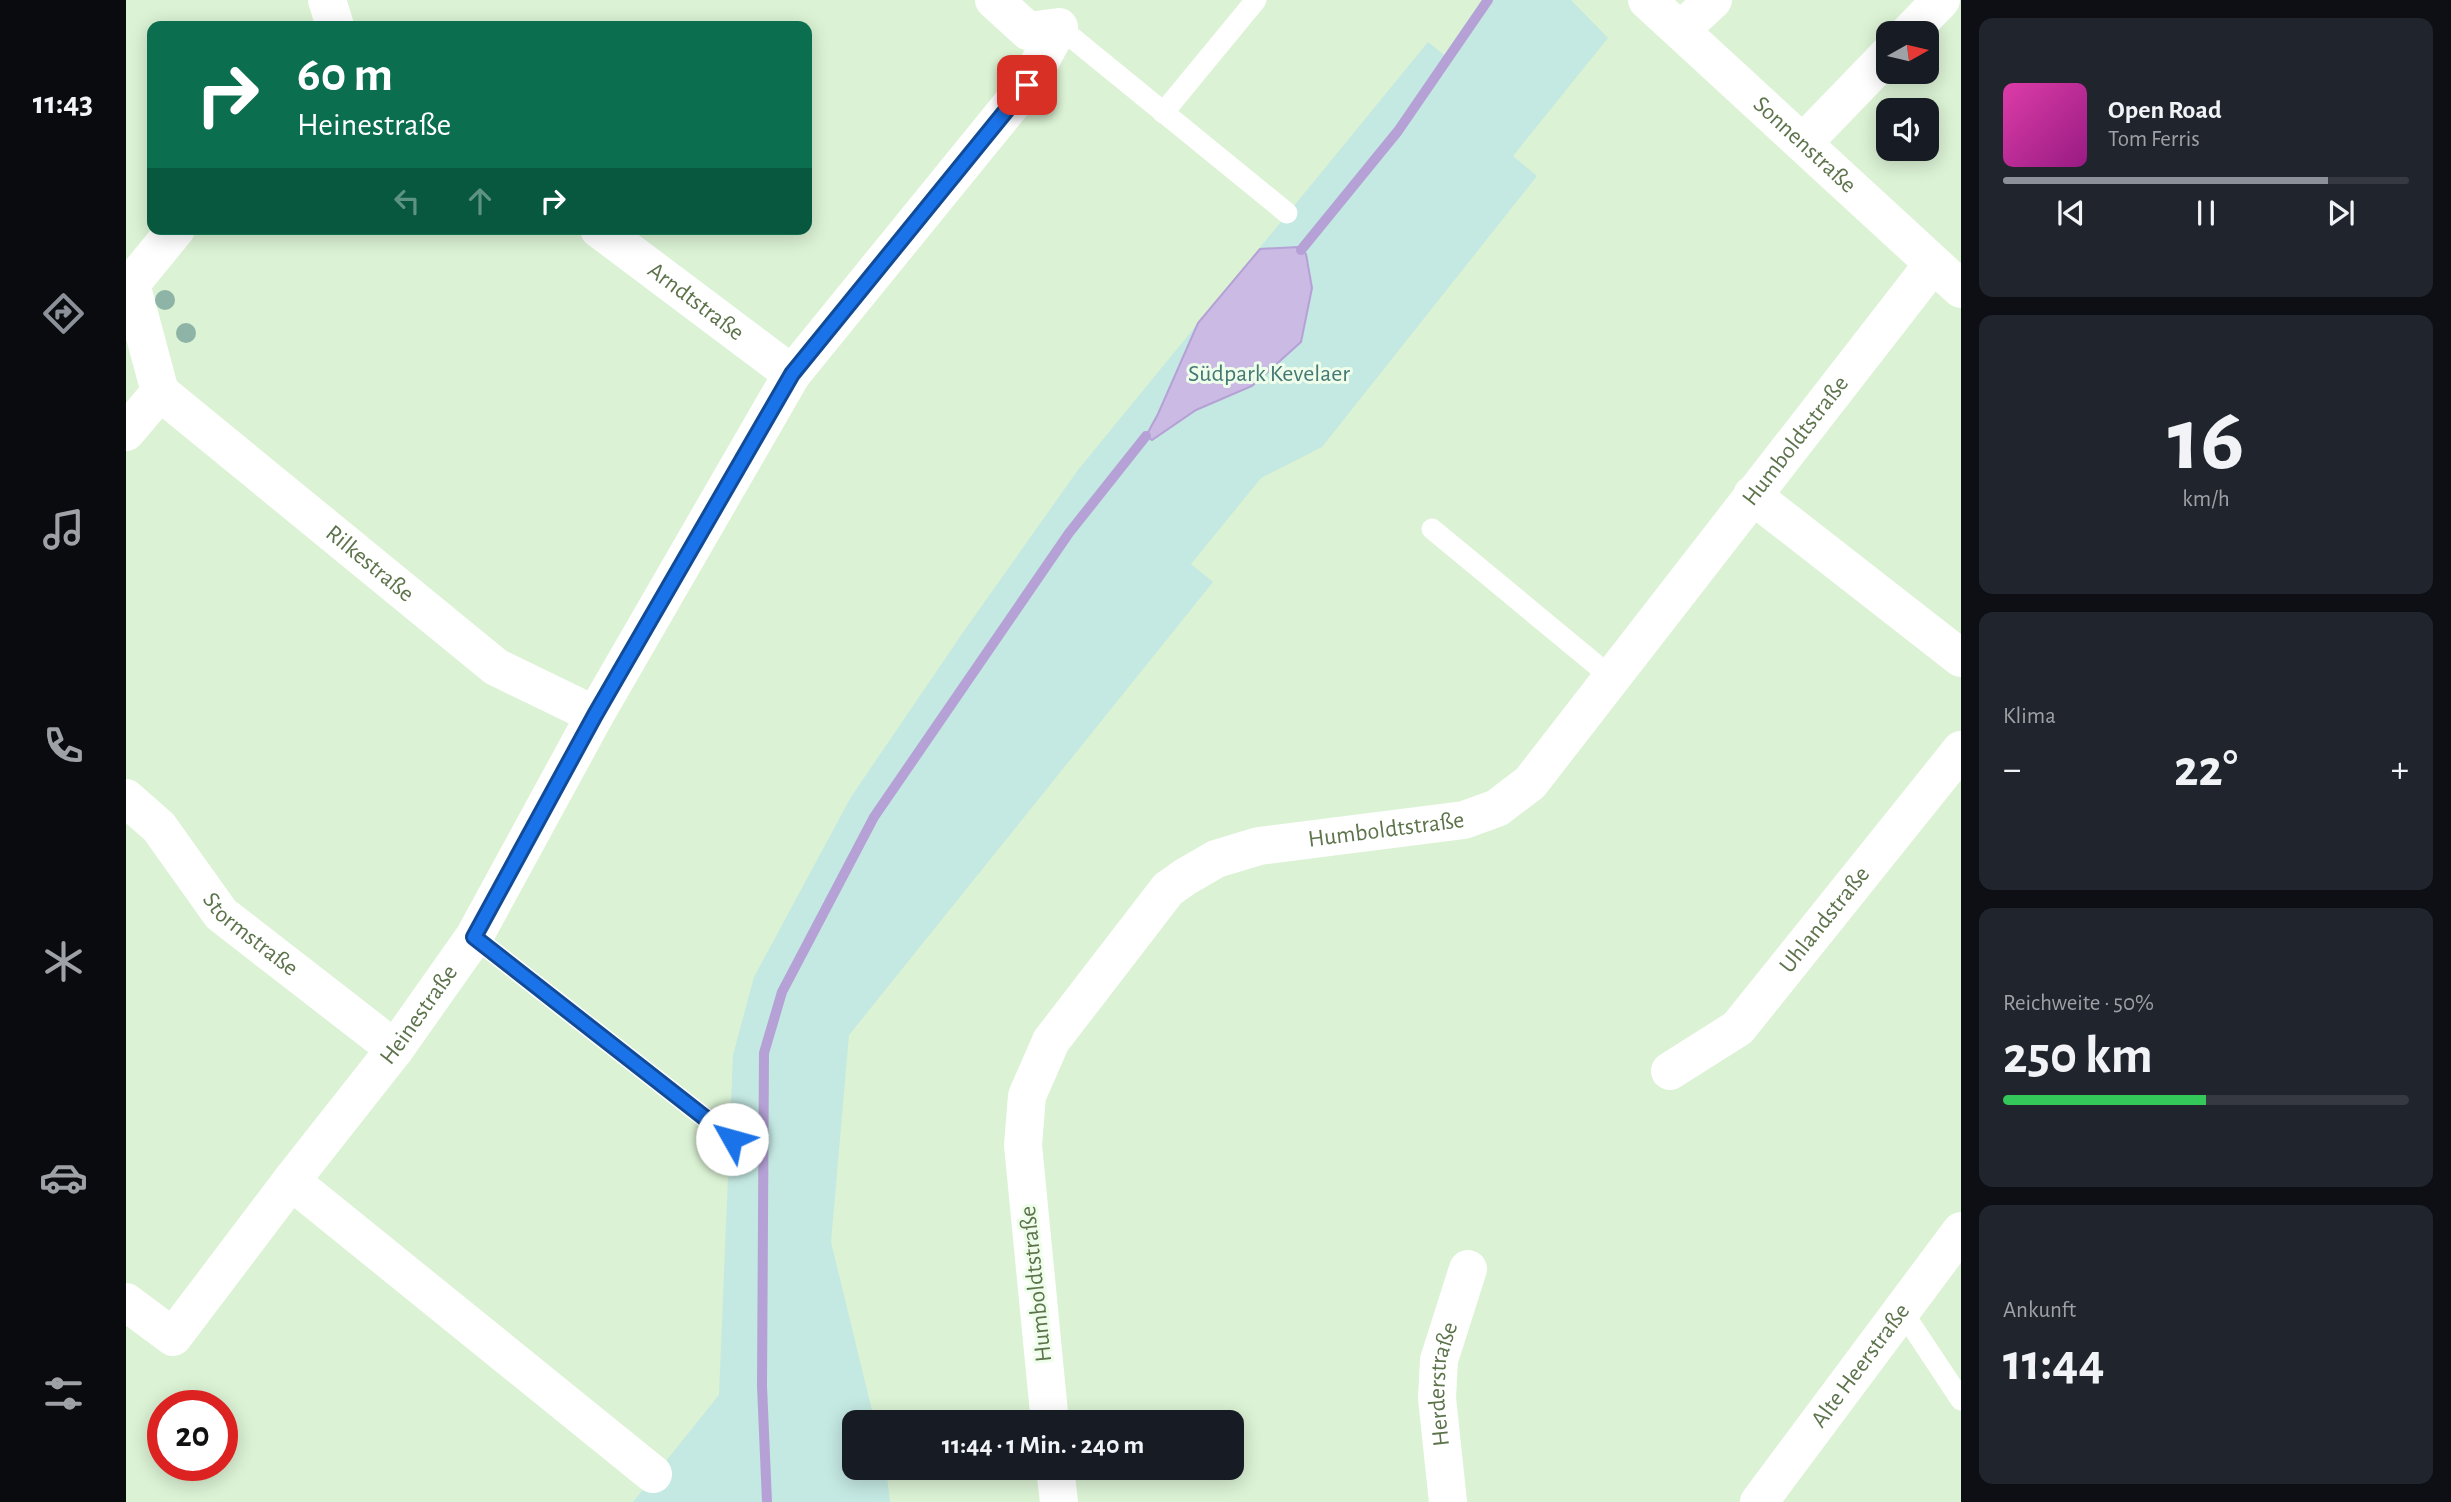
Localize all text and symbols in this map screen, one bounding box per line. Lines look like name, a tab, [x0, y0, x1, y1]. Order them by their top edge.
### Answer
north arrow	[1876, 21, 1939, 84]
map controls	[1876, 21, 1939, 161]
icon: right	[182, 49, 273, 140]
text: 60 m	[297, 51, 393, 100]
pin	[997, 55, 1057, 115]
icon: arrive	[1008, 66, 1046, 104]
text: 11:43	[33, 87, 93, 119]
street label: Sonnenstraße	[1749, 92, 1860, 198]
text: Open Road	[2108, 97, 2222, 123]
button: sound	[1876, 98, 1939, 161]
text: Heinestraße	[297, 109, 451, 141]
text: Tom Ferris	[2108, 128, 2200, 151]
icon: left	[388, 182, 426, 220]
icon: ahead	[461, 182, 499, 220]
icon: right	[534, 182, 572, 220]
icon: previous	[2052, 194, 2090, 232]
icon: pause	[2187, 194, 2225, 232]
icon: next	[2322, 194, 2360, 232]
street label: Arndtstraße	[643, 258, 748, 345]
icon: directions	[39, 289, 88, 338]
park label: Südpark Kevelaer	[1188, 362, 1350, 386]
street label: Humboldtstraße	[1738, 372, 1853, 510]
text: 16	[2168, 395, 2244, 486]
text: km/h	[2182, 488, 2230, 511]
icon: music	[39, 505, 88, 554]
street label: Rilkestraße	[321, 521, 418, 607]
text: Klima	[2003, 705, 2056, 728]
icon: phone	[39, 721, 88, 770]
text: 22°	[2174, 743, 2238, 795]
text: −	[2003, 751, 2021, 789]
text: +	[2391, 751, 2409, 789]
street label: Humboldtstraße	[1307, 808, 1466, 852]
street label: Uhlandstraße	[1775, 862, 1874, 978]
street label: Stormstraße	[198, 888, 302, 981]
icon: climate	[39, 937, 88, 986]
street label: Heinestraße	[376, 961, 462, 1069]
text: Reichweite · 50%	[2003, 992, 2154, 1015]
text: 250 km	[2003, 1030, 2153, 1082]
position arrow	[695, 1102, 769, 1176]
icon: car	[39, 1153, 88, 1202]
street label: Humboldtstraße	[1016, 1205, 1056, 1363]
street label: Alte Heerstraße	[1807, 1299, 1914, 1432]
text: Ankunft	[2003, 1299, 2076, 1322]
street label: Herderstraße	[1425, 1319, 1462, 1447]
text: 11:44	[2003, 1337, 2105, 1389]
icon: filters	[39, 1369, 88, 1418]
speed limit sign: 20	[147, 1390, 238, 1481]
text: 11:44 · 1 Min. · 240 m	[942, 1432, 1144, 1458]

